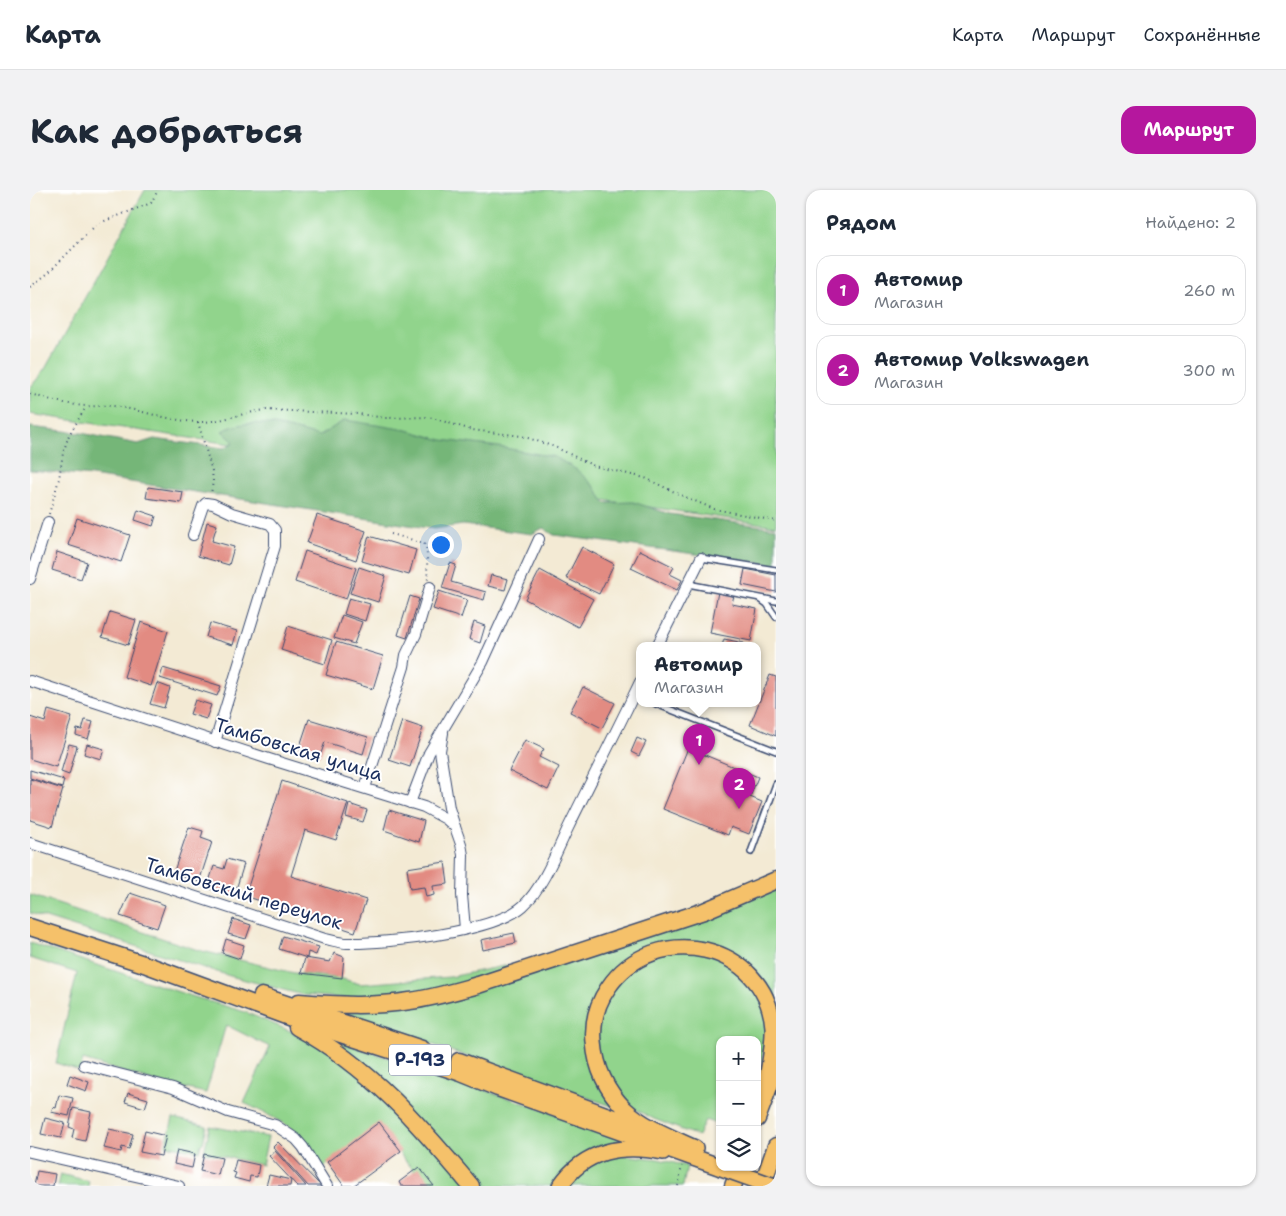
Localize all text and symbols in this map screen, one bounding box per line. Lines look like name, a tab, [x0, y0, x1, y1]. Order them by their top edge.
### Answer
text: Карта	[25, 19, 101, 51]
text: Карта	[952, 23, 1003, 47]
text: Маршрут	[1031, 23, 1115, 47]
text: Сохранённые	[1143, 23, 1261, 47]
button: Маршрут	[1121, 106, 1256, 154]
text: Как добраться	[30, 107, 303, 154]
text: Рядом	[826, 209, 896, 237]
text: Найдено: 2	[1145, 212, 1236, 233]
text: Автомир	[874, 267, 963, 292]
text: 1	[839, 280, 847, 301]
text: 260 m	[1183, 280, 1235, 301]
text: Магазин	[874, 292, 943, 313]
text: Автомир Volkswagen	[874, 347, 1089, 372]
text: 2	[837, 360, 849, 381]
text: 300 m	[1183, 360, 1235, 381]
text: Магазин	[874, 372, 943, 393]
your location	[428, 532, 454, 558]
popup	[636, 642, 761, 707]
text: Автомир	[654, 652, 743, 677]
text: Магазин	[654, 677, 724, 698]
street label: Тамбовская улица	[212, 712, 386, 787]
pin: 1	[683, 724, 715, 765]
pin: 2	[723, 768, 755, 809]
street label: Тамбовский переулок	[142, 852, 346, 935]
map controls	[716, 1036, 761, 1171]
button: +	[716, 1036, 761, 1081]
road number: Р-193	[389, 1044, 451, 1076]
button: −	[716, 1081, 761, 1126]
button: layers	[716, 1126, 761, 1171]

